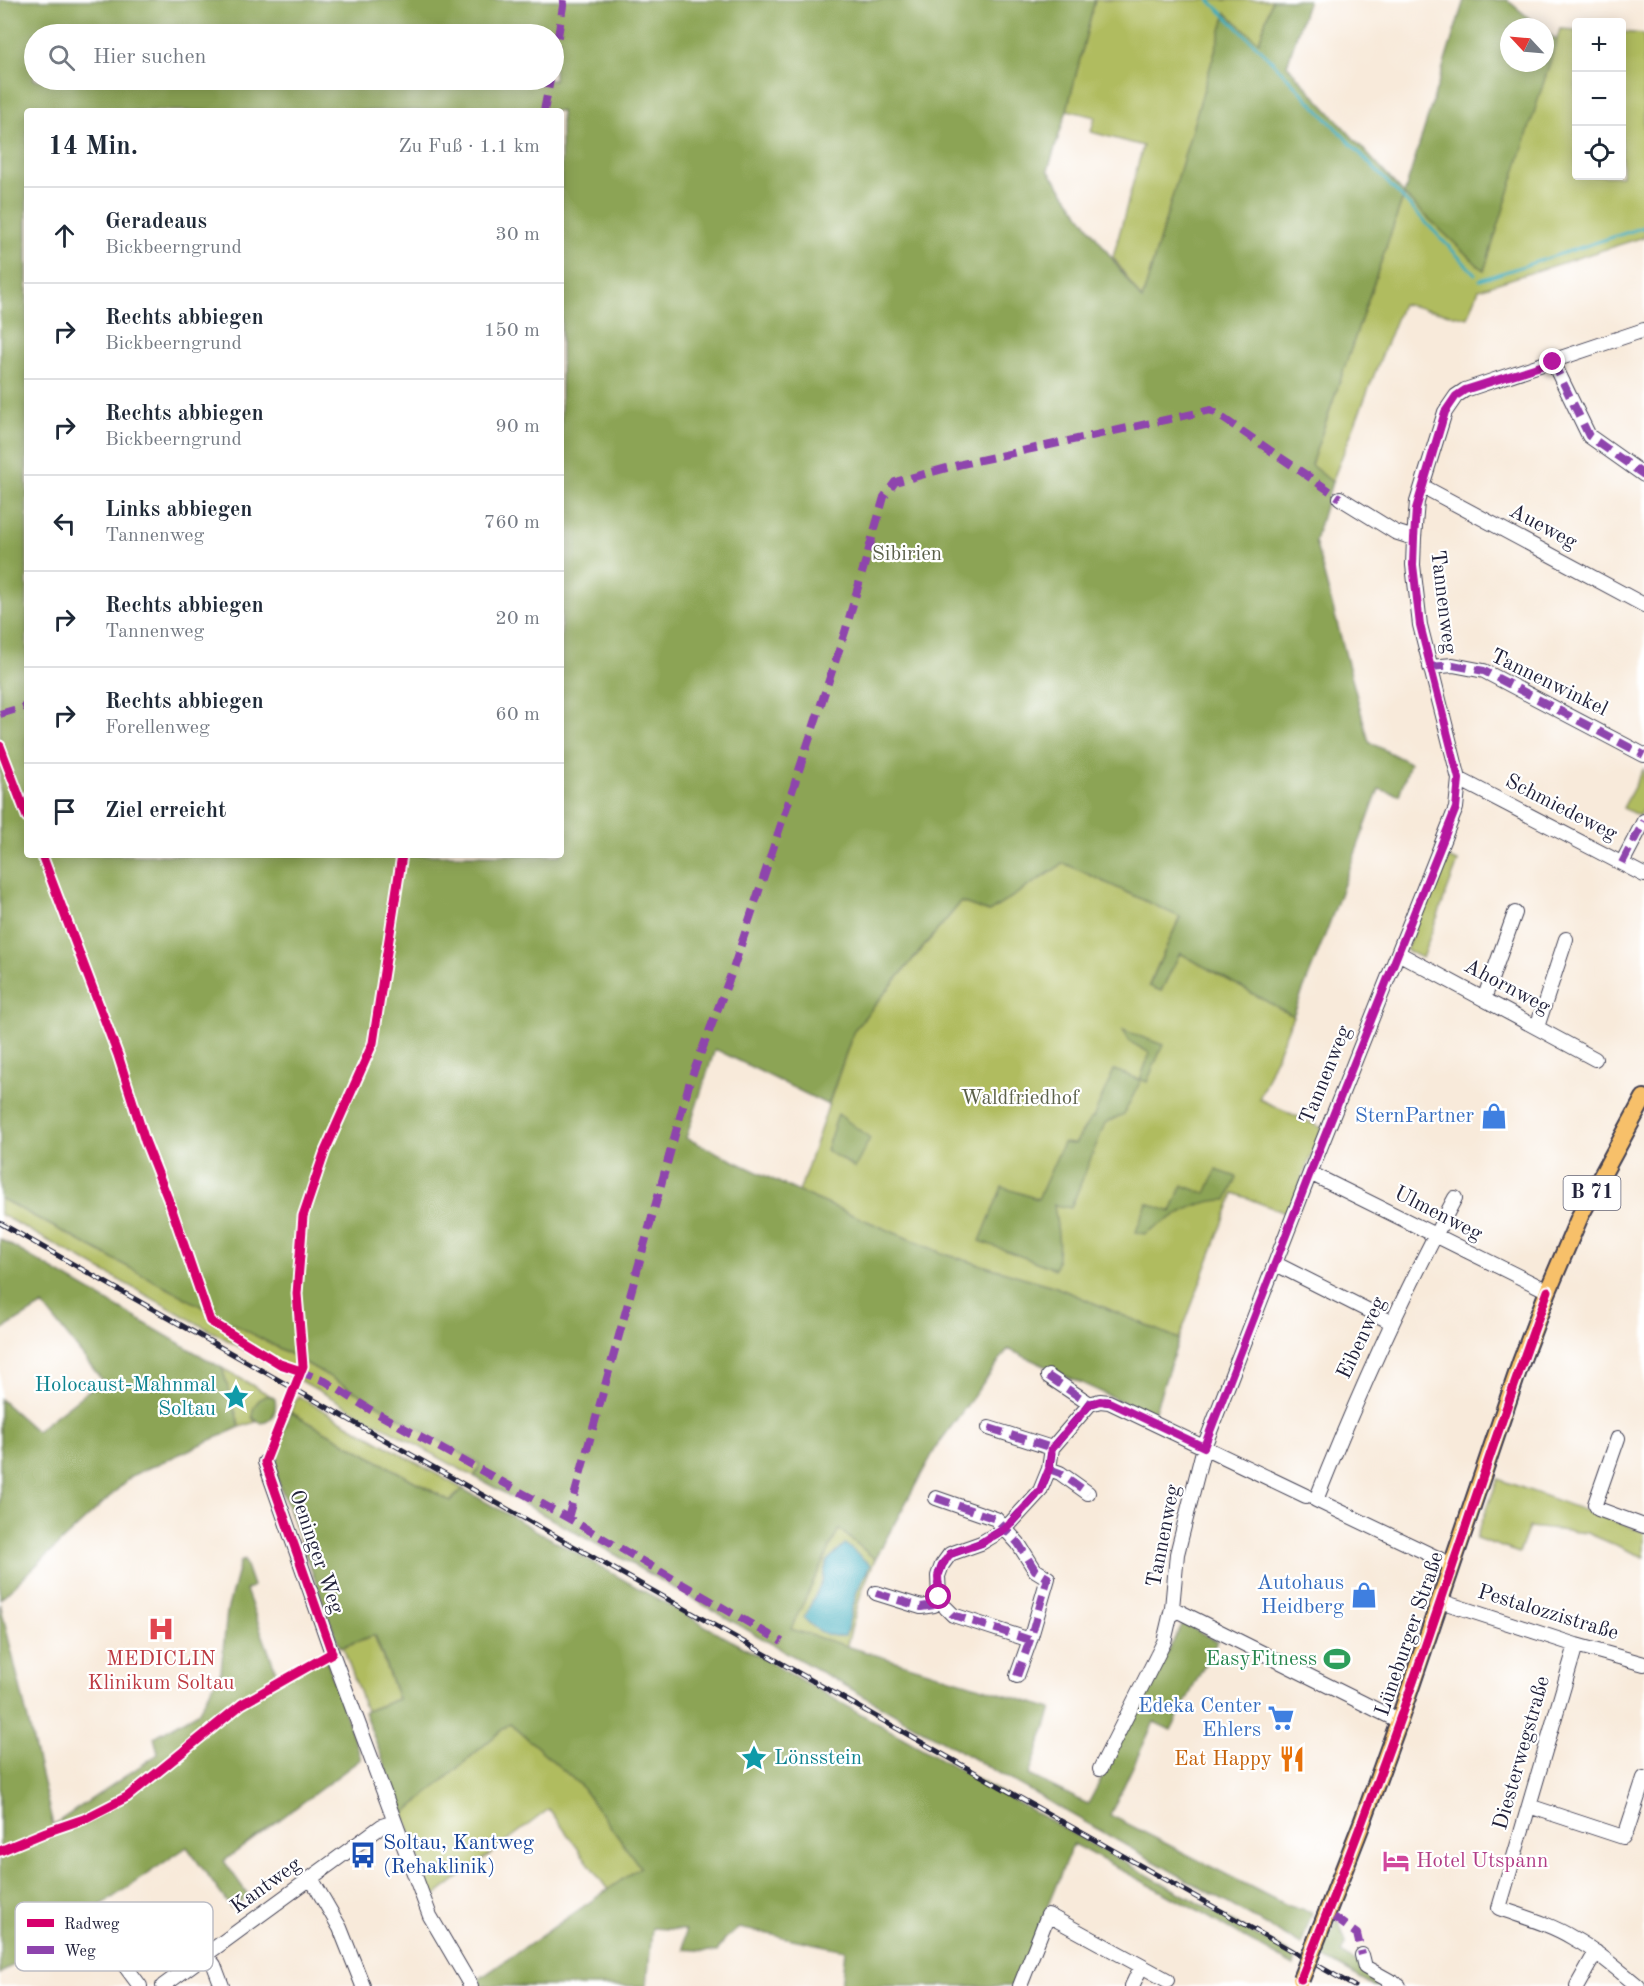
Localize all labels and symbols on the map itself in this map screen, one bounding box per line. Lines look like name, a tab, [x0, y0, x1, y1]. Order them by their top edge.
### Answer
north arrow	[1500, 18, 1554, 72]
route end	[1539, 348, 1565, 374]
street label: Aueweg	[1506, 501, 1581, 554]
park label: Sibirien	[872, 544, 942, 565]
street label: Tannenweg	[1426, 549, 1460, 656]
street label: Tannenwinkel	[1487, 646, 1611, 721]
street label: Schmiedeweg	[1502, 771, 1621, 845]
street label: Ahornweg	[1461, 956, 1554, 1019]
street label: Tannenweg	[1297, 1022, 1356, 1127]
park label: Waldfriedhof	[961, 1088, 1080, 1109]
shop icon: SternPartner	[1479, 1101, 1509, 1131]
place label: SternPartner	[1355, 1106, 1474, 1127]
road number: B 71	[1564, 1176, 1620, 1210]
street label: Ulmenweg	[1390, 1183, 1486, 1245]
street label: Eibenweg	[1334, 1293, 1390, 1382]
place label: Holocaust-Mahnmal Soltau	[35, 1375, 216, 1420]
place icon: Holocaust-Mahnmal Soltau	[221, 1382, 251, 1412]
street label: Tannenweg	[1144, 1482, 1184, 1589]
street label: Oeninger Weg	[285, 1487, 347, 1617]
street label: Lüneburger Straße	[1372, 1549, 1448, 1719]
place label: Autohaus Heidberg	[1257, 1573, 1345, 1618]
shop icon: Autohaus Heidberg	[1349, 1580, 1379, 1610]
street label: Pestalozzistraße	[1475, 1582, 1621, 1644]
route start	[925, 1583, 951, 1609]
hospital icon: MEDICLIN Klinikum Soltau	[146, 1614, 176, 1644]
sports icon: EasyFitness	[1322, 1644, 1352, 1674]
place label: MEDICLIN Klinikum Soltau	[88, 1649, 234, 1694]
place label: EasyFitness	[1205, 1649, 1317, 1670]
street label: Diesterwegstraße	[1490, 1674, 1554, 1832]
place label: Edeka Center Ehlers	[1138, 1696, 1261, 1741]
supermarket icon: Edeka Center Ehlers	[1266, 1703, 1296, 1733]
place icon: Lönsstein	[739, 1743, 769, 1773]
restaurant icon: Eat Happy	[1277, 1744, 1307, 1774]
place label: Lönsstein	[774, 1748, 862, 1769]
place label: Eat Happy	[1174, 1749, 1272, 1770]
place label: Soltau, Kantweg (Rehaklinik)	[383, 1833, 535, 1878]
bus stop icon: Soltau, Kantweg (Rehaklinik)	[348, 1840, 378, 1870]
hotel icon: Hotel Utspann	[1381, 1846, 1411, 1876]
place label: Hotel Utspann	[1416, 1851, 1548, 1872]
street label: Kantweg	[227, 1853, 306, 1918]
legend	[15, 1902, 213, 1971]
text: Radweg	[64, 1917, 120, 1933]
text: Weg	[64, 1944, 96, 1960]

